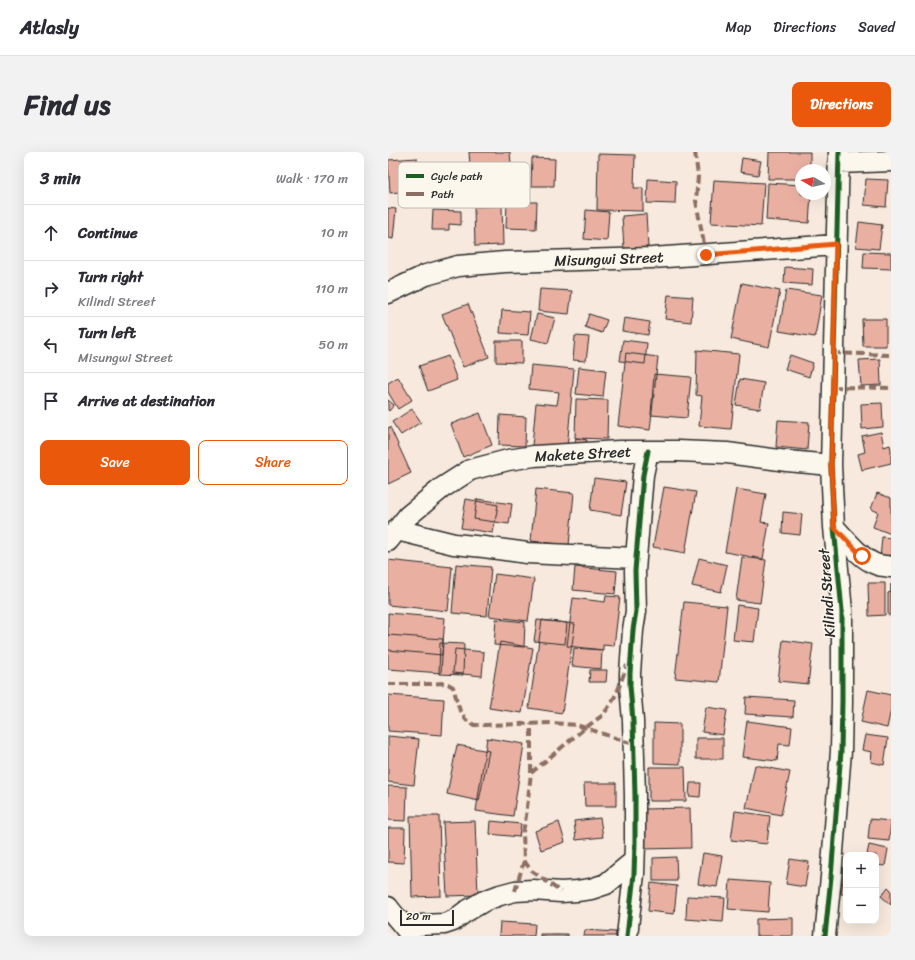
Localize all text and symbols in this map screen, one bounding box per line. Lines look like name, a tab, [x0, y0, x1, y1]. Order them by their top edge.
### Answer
text: Atlasly	[20, 11, 79, 44]
text: Map	[725, 15, 751, 40]
text: Directions	[773, 15, 836, 40]
text: Saved	[858, 15, 895, 40]
text: Find us	[24, 80, 111, 129]
button: Directions	[792, 82, 891, 127]
legend	[398, 162, 530, 208]
text: 3 min	[40, 163, 81, 193]
north arrow	[795, 164, 831, 200]
text: Walk · 170 m	[276, 167, 348, 190]
text: Cycle path	[431, 167, 483, 186]
text: Path	[431, 185, 454, 204]
text: Continue	[78, 220, 138, 246]
text: 10 m	[321, 221, 348, 244]
icon: ahead	[40, 222, 62, 244]
street label: Misungwi Street	[554, 244, 665, 274]
route end	[697, 246, 715, 264]
text: Turn right	[78, 264, 143, 290]
text: 110 m	[315, 277, 348, 300]
icon: right	[40, 278, 62, 300]
text: Kilindi Street	[78, 290, 155, 313]
text: Turn left	[78, 320, 136, 346]
text: 50 m	[318, 333, 348, 356]
icon: left	[40, 334, 62, 356]
text: Misungwi Street	[78, 346, 173, 369]
text: Arrive at destination	[78, 388, 215, 414]
icon: arrive	[40, 390, 62, 412]
street label: Makete Street	[534, 438, 632, 470]
button: Save	[40, 440, 190, 485]
button: Share	[198, 440, 348, 485]
street label: Kilindi Street	[811, 547, 843, 638]
route start	[853, 547, 871, 565]
map controls	[843, 852, 879, 924]
button: +	[843, 852, 879, 888]
button: −	[843, 888, 879, 924]
text: 20 m	[406, 907, 431, 926]
scale bar	[400, 908, 454, 927]

